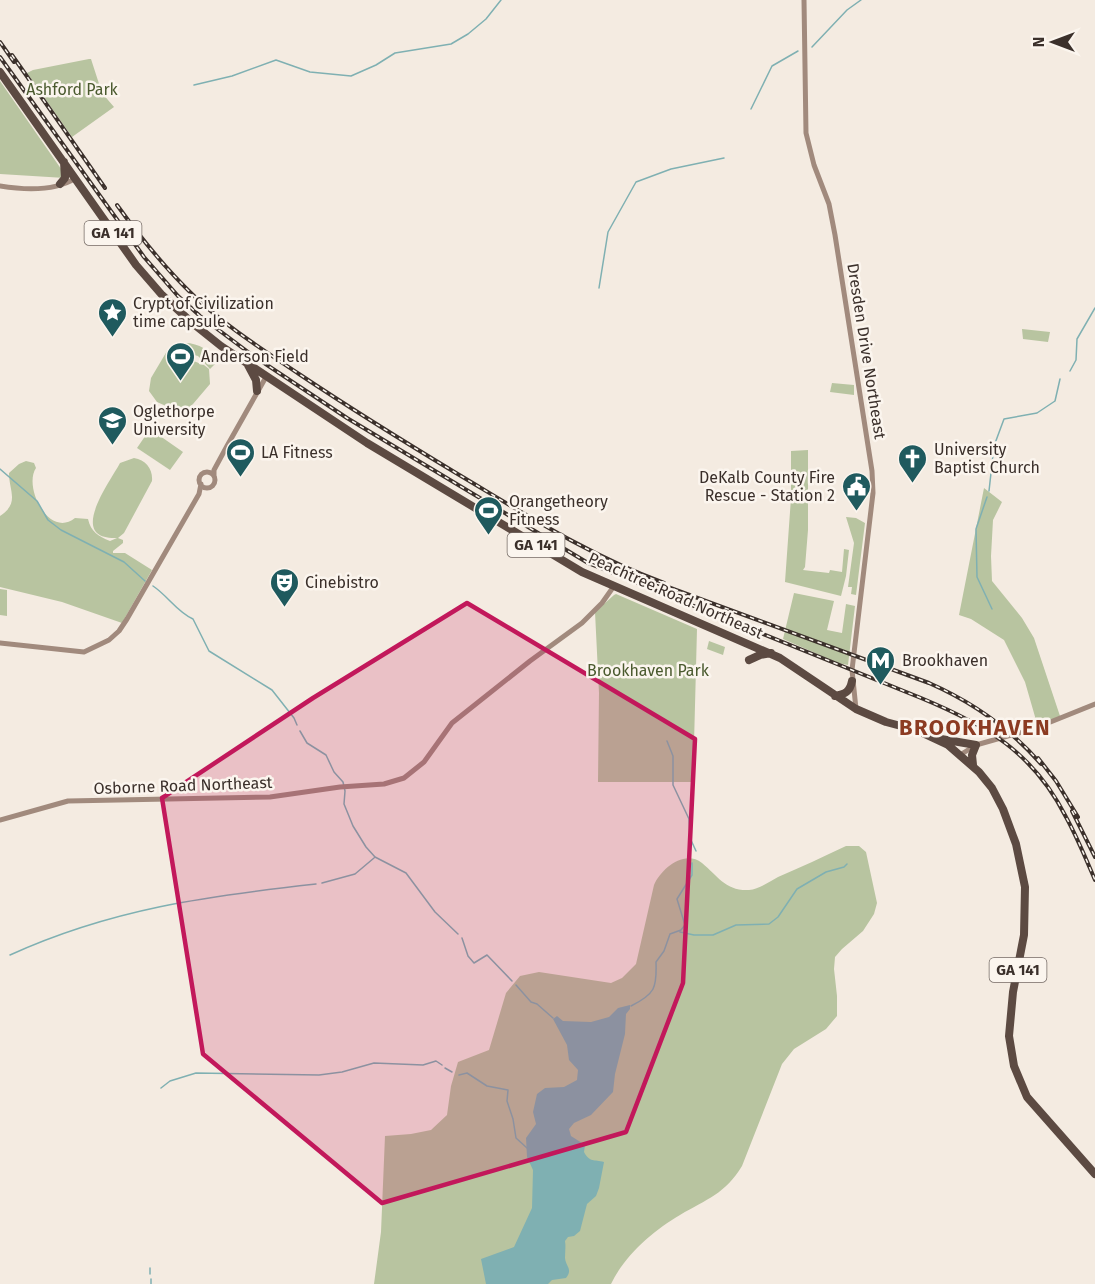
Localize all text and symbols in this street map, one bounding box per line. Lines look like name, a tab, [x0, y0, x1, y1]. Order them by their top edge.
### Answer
north arrow	[1023, 12, 1083, 72]
text: N	[1029, 37, 1048, 47]
park label: Ashford Park	[26, 80, 119, 99]
road number: GA 141	[84, 221, 142, 245]
street label: Dresden Drive Northeast	[843, 262, 890, 441]
place label: Crypt of Civilization time capsule	[133, 294, 274, 331]
place icon: Crypt of Civilization time capsule	[96, 296, 128, 338]
sports icon: Anderson Field	[164, 340, 196, 382]
place label: Anderson Field	[201, 347, 309, 366]
place label: Oglethorpe University	[133, 402, 215, 439]
school or university icon: Oglethorpe University	[96, 404, 128, 446]
sports icon: LA Fitness	[224, 436, 256, 478]
place label: University Baptist Church	[934, 440, 1040, 477]
church icon: University Baptist Church	[897, 442, 929, 484]
place label: LA Fitness	[261, 443, 333, 462]
place label: DeKalb County Fire Rescue - Station 2	[699, 468, 835, 505]
public building icon: DeKalb County Fire Rescue - Station 2	[840, 470, 872, 512]
place label: Orangetheory Fitness	[509, 492, 608, 529]
sports icon: Orangetheory Fitness	[472, 494, 504, 536]
road number: GA 141	[508, 533, 564, 557]
street label: Peachtree Road Northeast	[585, 548, 766, 643]
theatre icon: Cinebistro	[268, 566, 300, 608]
place label: Cinebistro	[305, 573, 379, 592]
metro station icon: Brookhaven	[865, 644, 897, 686]
place label: Brookhaven	[902, 651, 988, 670]
park label: Brookhaven Park	[587, 661, 710, 680]
district label: BROOKHAVEN	[899, 714, 1051, 741]
street label: Osborne Road Northeast	[93, 773, 273, 798]
road number: GA 141	[990, 958, 1046, 982]

